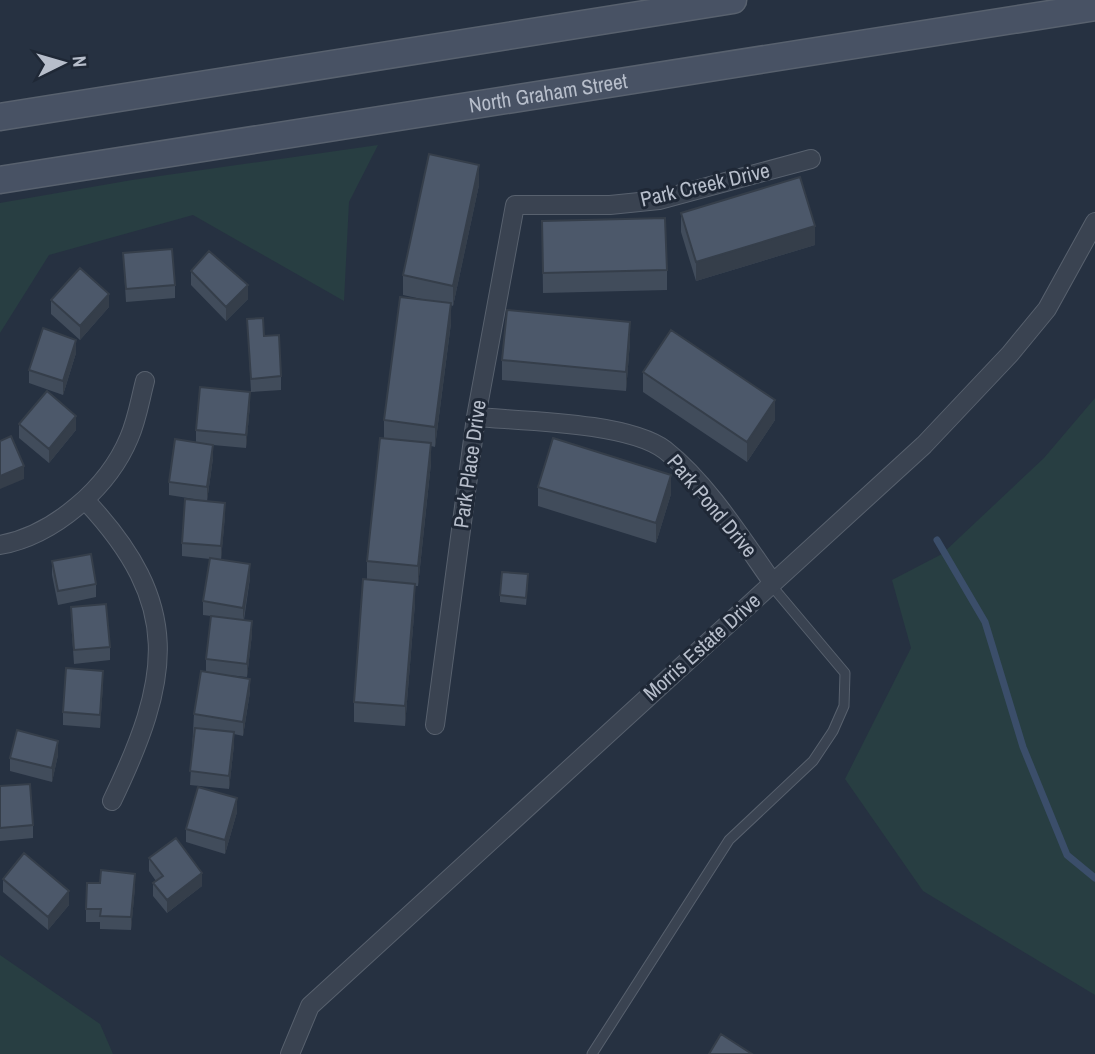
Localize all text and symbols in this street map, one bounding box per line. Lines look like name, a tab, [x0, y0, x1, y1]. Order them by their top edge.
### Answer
north arrow	[28, 28, 98, 98]
text: N	[66, 55, 93, 68]
street label: North Graham Street	[467, 66, 630, 120]
street label: Park Creek Drive	[637, 156, 772, 213]
street label: Park Place Drive	[446, 398, 493, 530]
street label: Park Pond Drive	[661, 448, 764, 563]
street label: Morris Estate Drive	[637, 586, 766, 707]

